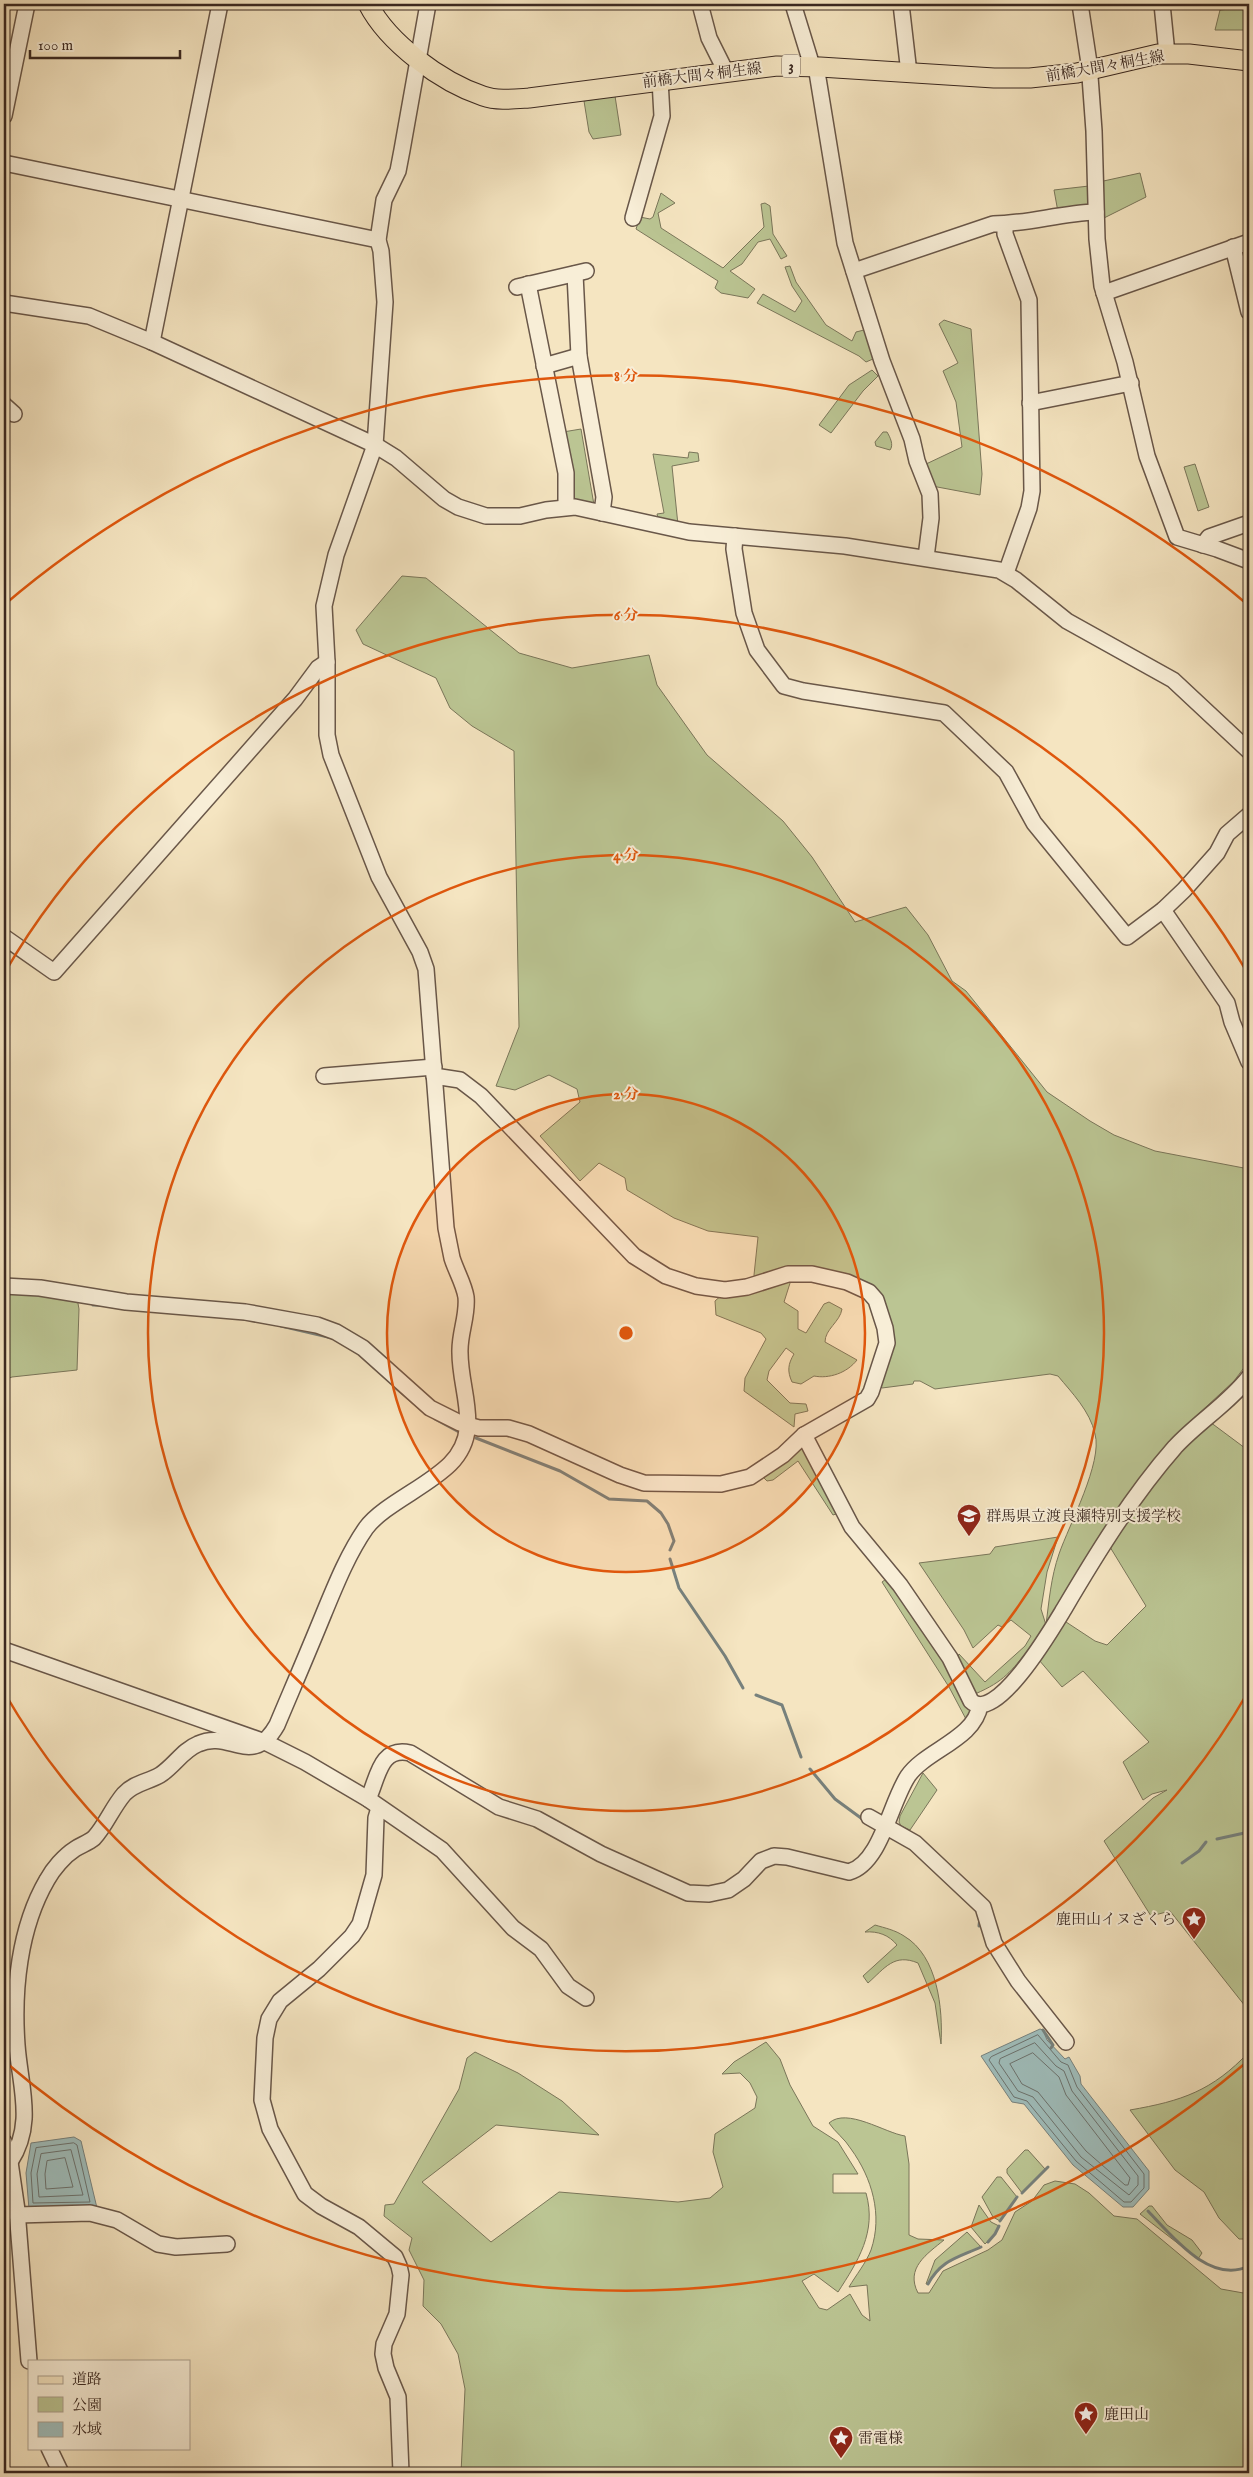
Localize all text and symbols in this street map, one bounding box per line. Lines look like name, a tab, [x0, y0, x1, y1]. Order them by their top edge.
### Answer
scale bar	[30, 28, 180, 60]
text: 100 m	[38, 36, 74, 55]
street label: 前橋大間々桐生線	[1044, 47, 1166, 86]
road number: 3	[782, 54, 800, 78]
street label: 前橋大間々桐生線	[641, 59, 763, 92]
text: 8 分	[614, 367, 638, 386]
text: 6 分	[614, 606, 638, 625]
text: 4 分	[613, 846, 639, 865]
text: 2 分	[613, 1085, 639, 1104]
centre of rings	[617, 1324, 635, 1342]
school or university icon: 群馬県立渡良瀬特別支援学校	[956, 1503, 982, 1537]
place label: 群馬県立渡良瀬特別支援学校	[986, 1507, 1181, 1526]
place icon: 鹿田山イヌざくら	[1181, 1906, 1207, 1940]
place label: 鹿田山イヌざくら	[1056, 1910, 1176, 1929]
legend	[28, 2360, 190, 2450]
text: 道路	[72, 2370, 102, 2389]
text: 公園	[72, 2396, 102, 2415]
place icon: 鹿田山	[1073, 2401, 1099, 2435]
place label: 鹿田山	[1104, 2405, 1149, 2424]
text: 水域	[72, 2420, 102, 2439]
place icon: 雷電様	[828, 2425, 854, 2459]
place label: 雷電様	[858, 2429, 903, 2448]

